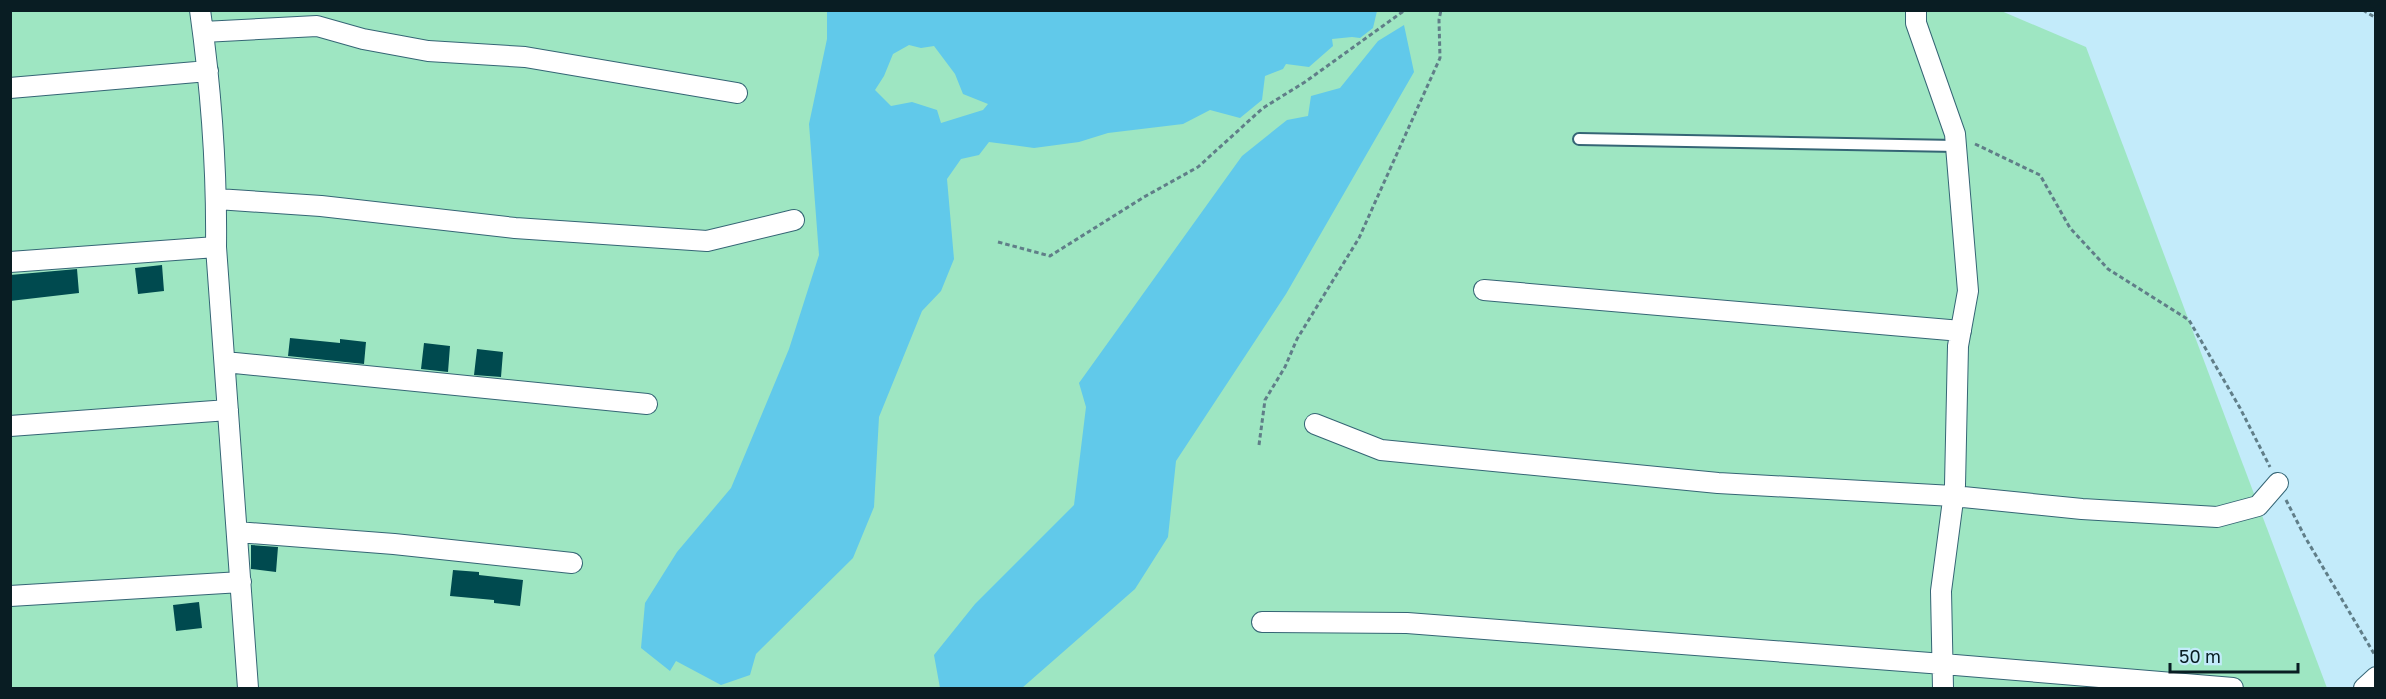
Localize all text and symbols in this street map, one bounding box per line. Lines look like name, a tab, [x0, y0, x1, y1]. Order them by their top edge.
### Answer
scale bar	[2170, 636, 2298, 674]
text: 50 m	[2179, 645, 2221, 667]

